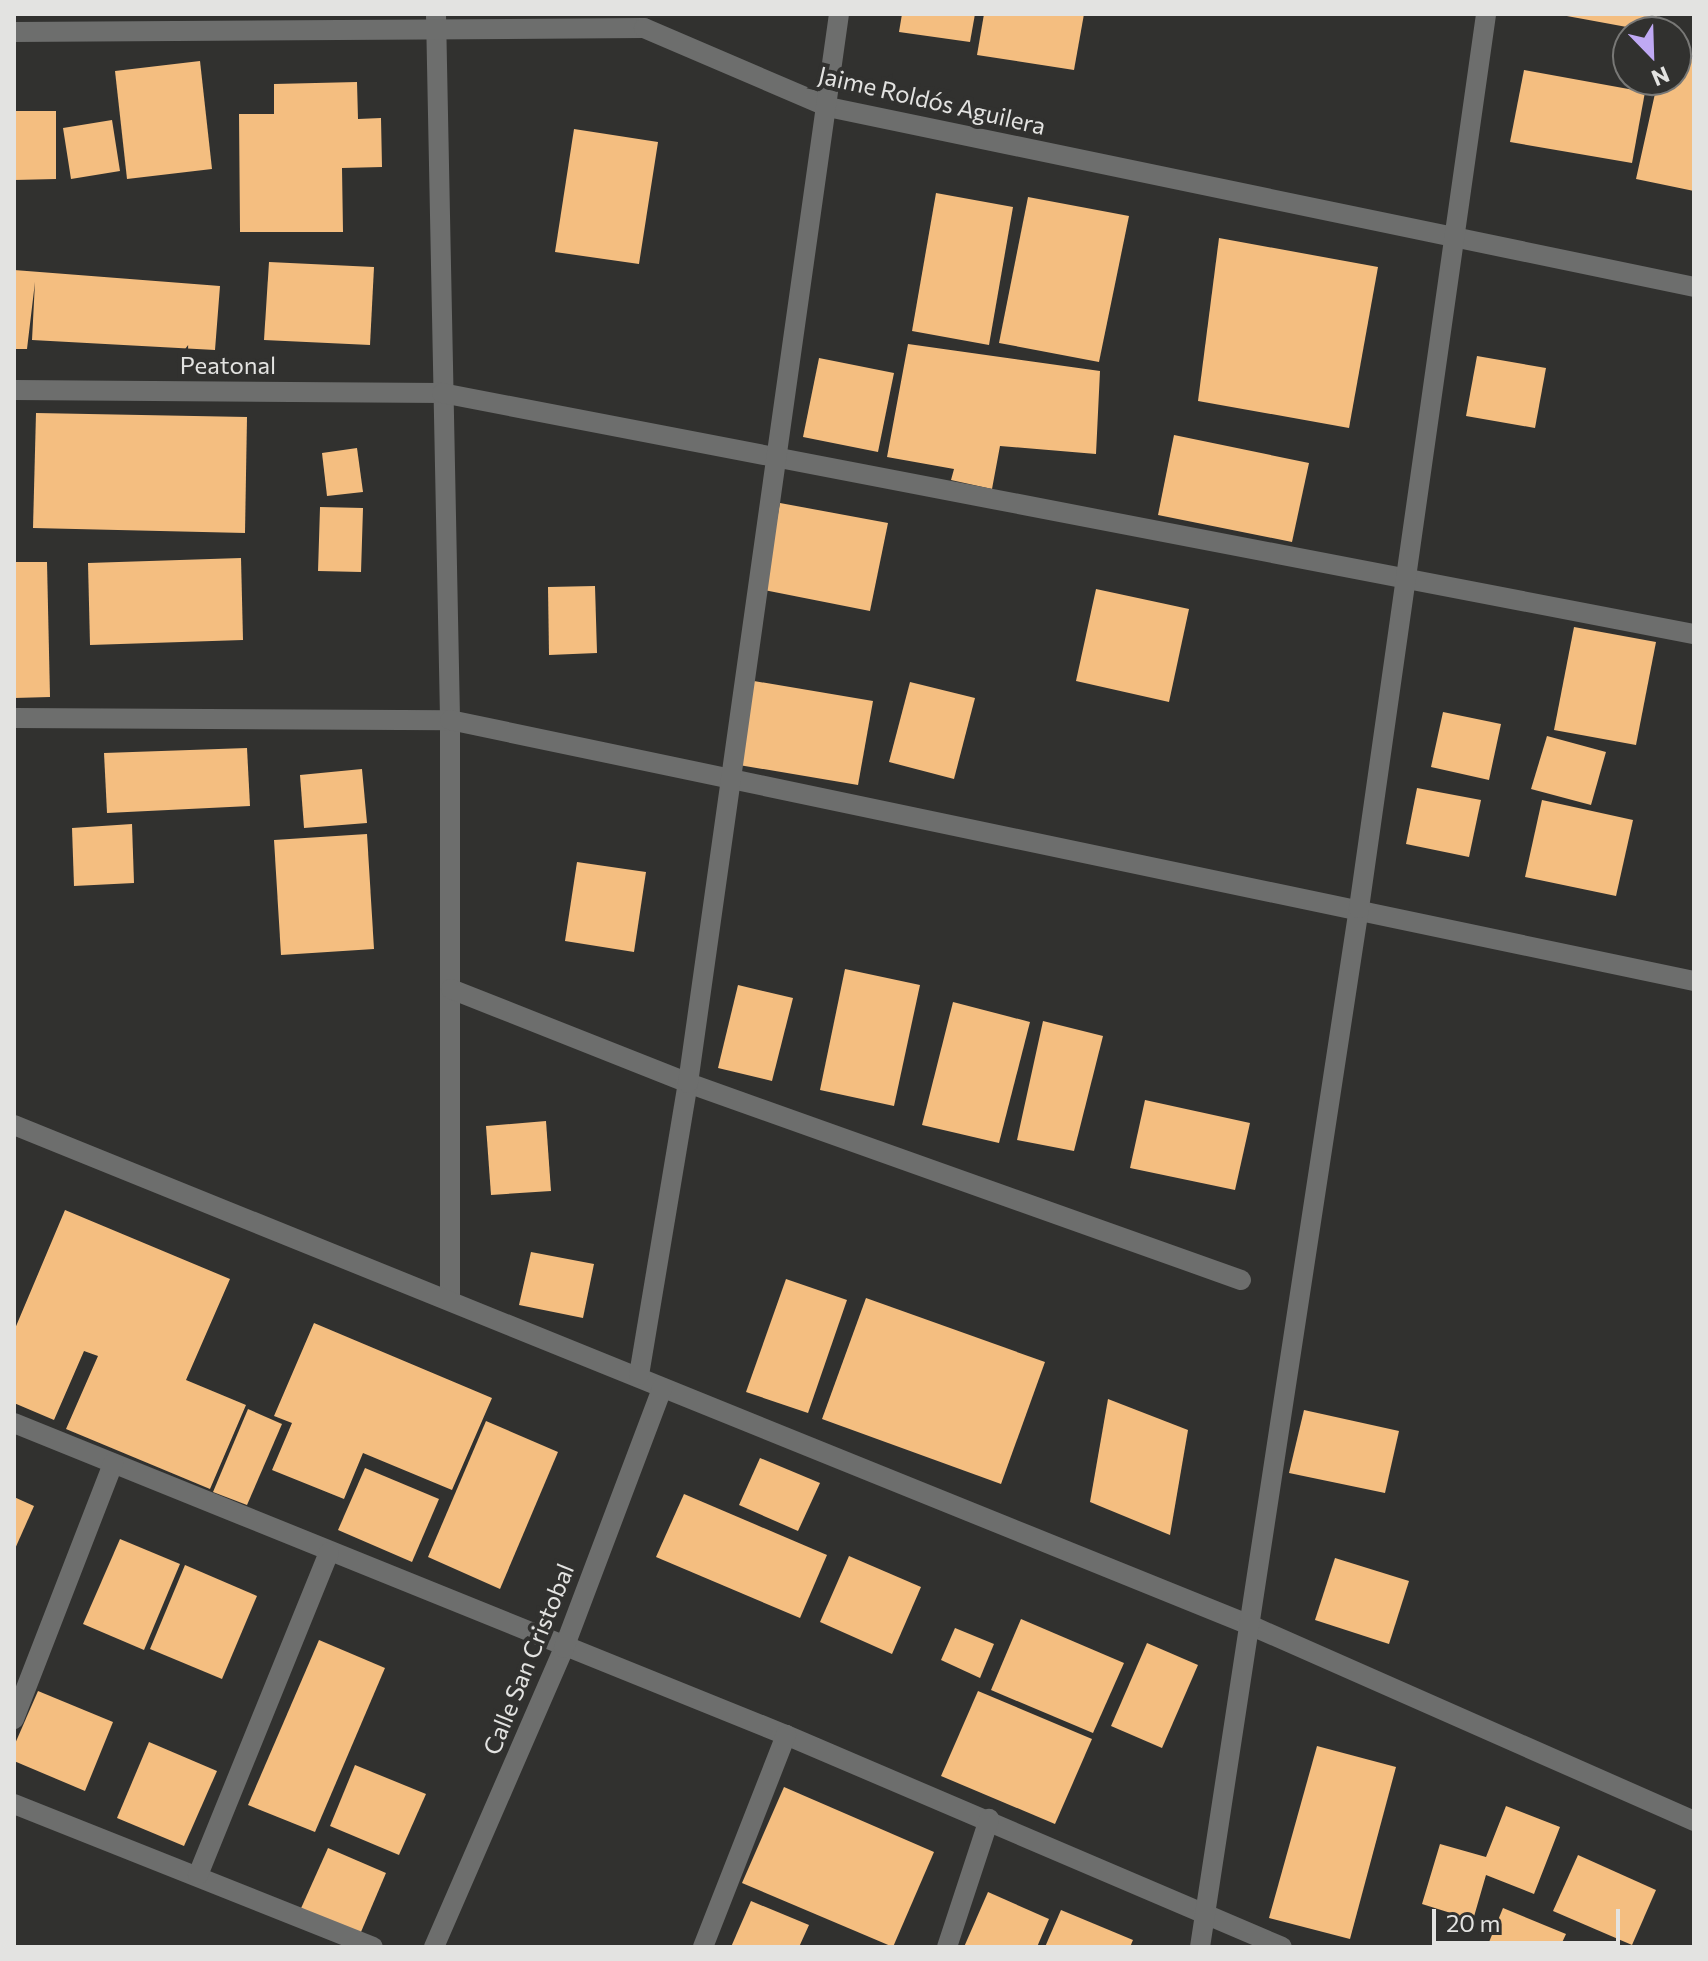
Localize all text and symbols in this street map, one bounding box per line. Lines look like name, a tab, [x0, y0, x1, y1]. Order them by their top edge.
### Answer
north arrow	[1612, 16, 1692, 96]
street label: Jaime Roldós Aguilera	[816, 60, 1048, 140]
text: N	[1648, 61, 1674, 92]
street label: Peatonal	[180, 351, 276, 379]
street label: Calle San Cristobal	[477, 1559, 579, 1759]
scale bar	[1436, 1893, 1624, 1943]
text: 20 m	[1446, 1908, 1500, 1937]

